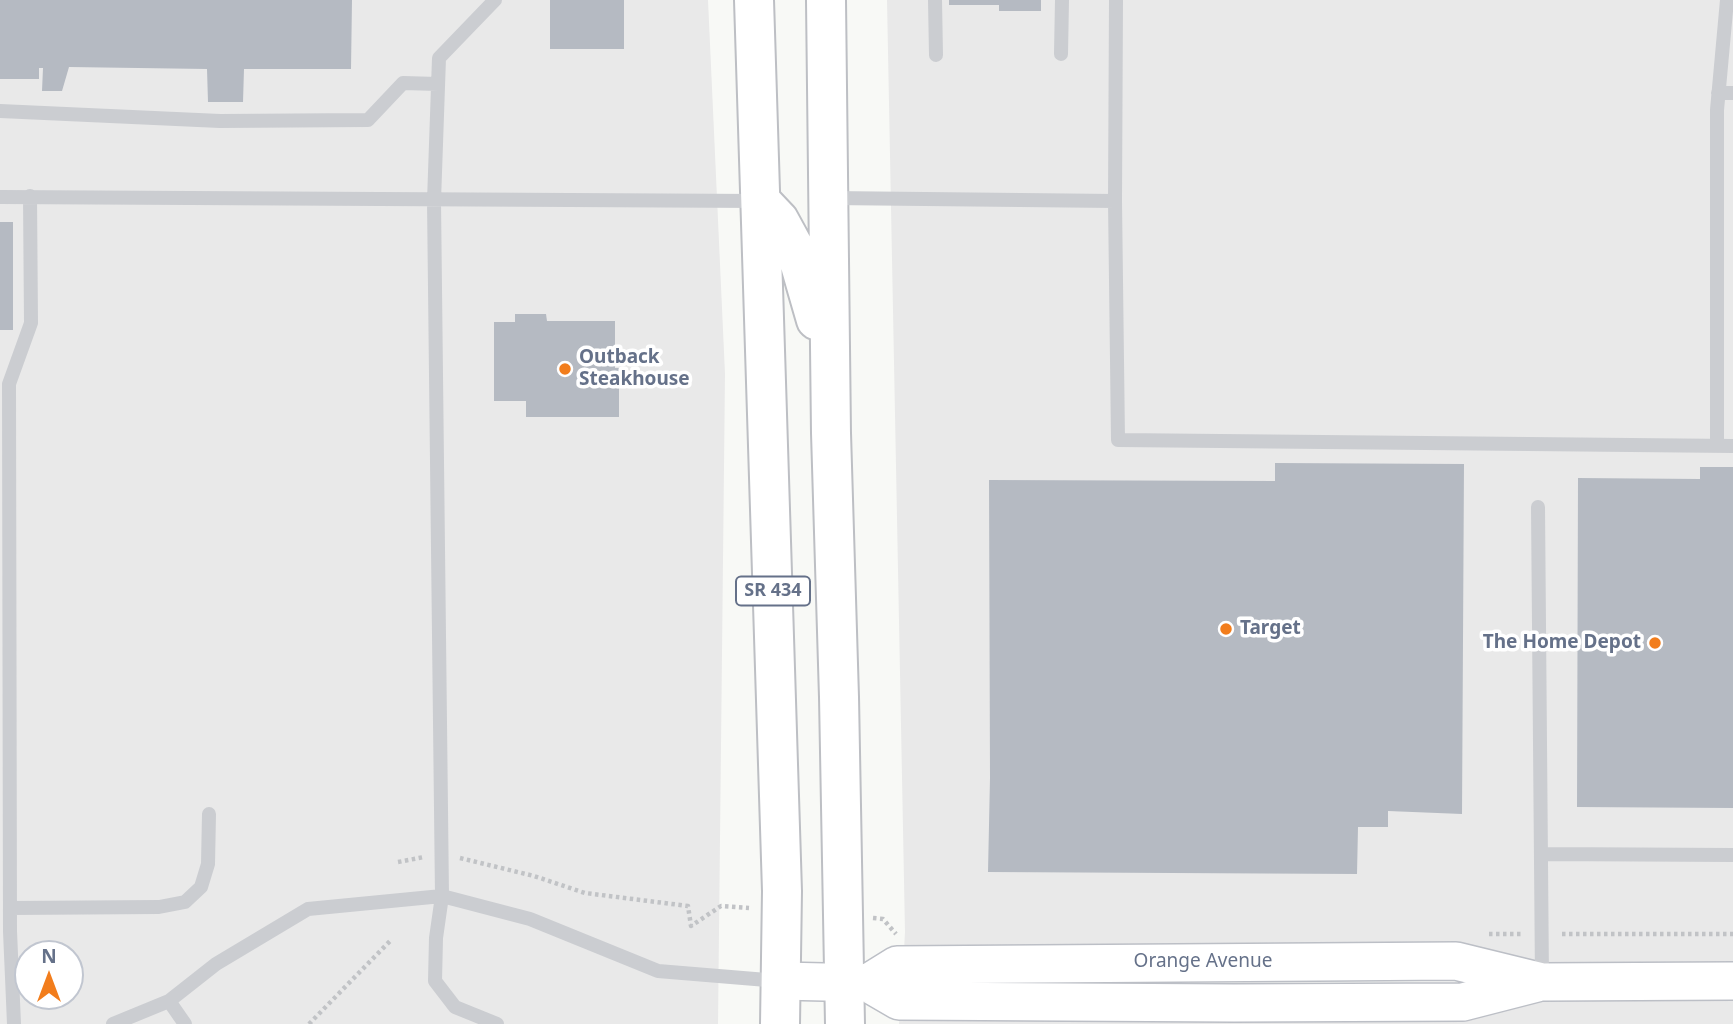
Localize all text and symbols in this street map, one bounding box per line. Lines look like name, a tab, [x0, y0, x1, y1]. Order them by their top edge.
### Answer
place label: Outback Steakhouse	[579, 347, 690, 391]
marker: Outback Steakhouse	[557, 361, 573, 377]
road number: SR 434	[736, 576, 810, 606]
place label: Target	[1240, 618, 1301, 640]
marker: Target	[1218, 621, 1234, 637]
place label: The Home Depot	[1483, 632, 1641, 654]
marker: The Home Depot	[1647, 635, 1663, 651]
north arrow	[14, 940, 84, 1010]
text: N	[41, 943, 57, 969]
street label: Orange Avenue	[1134, 951, 1272, 973]

